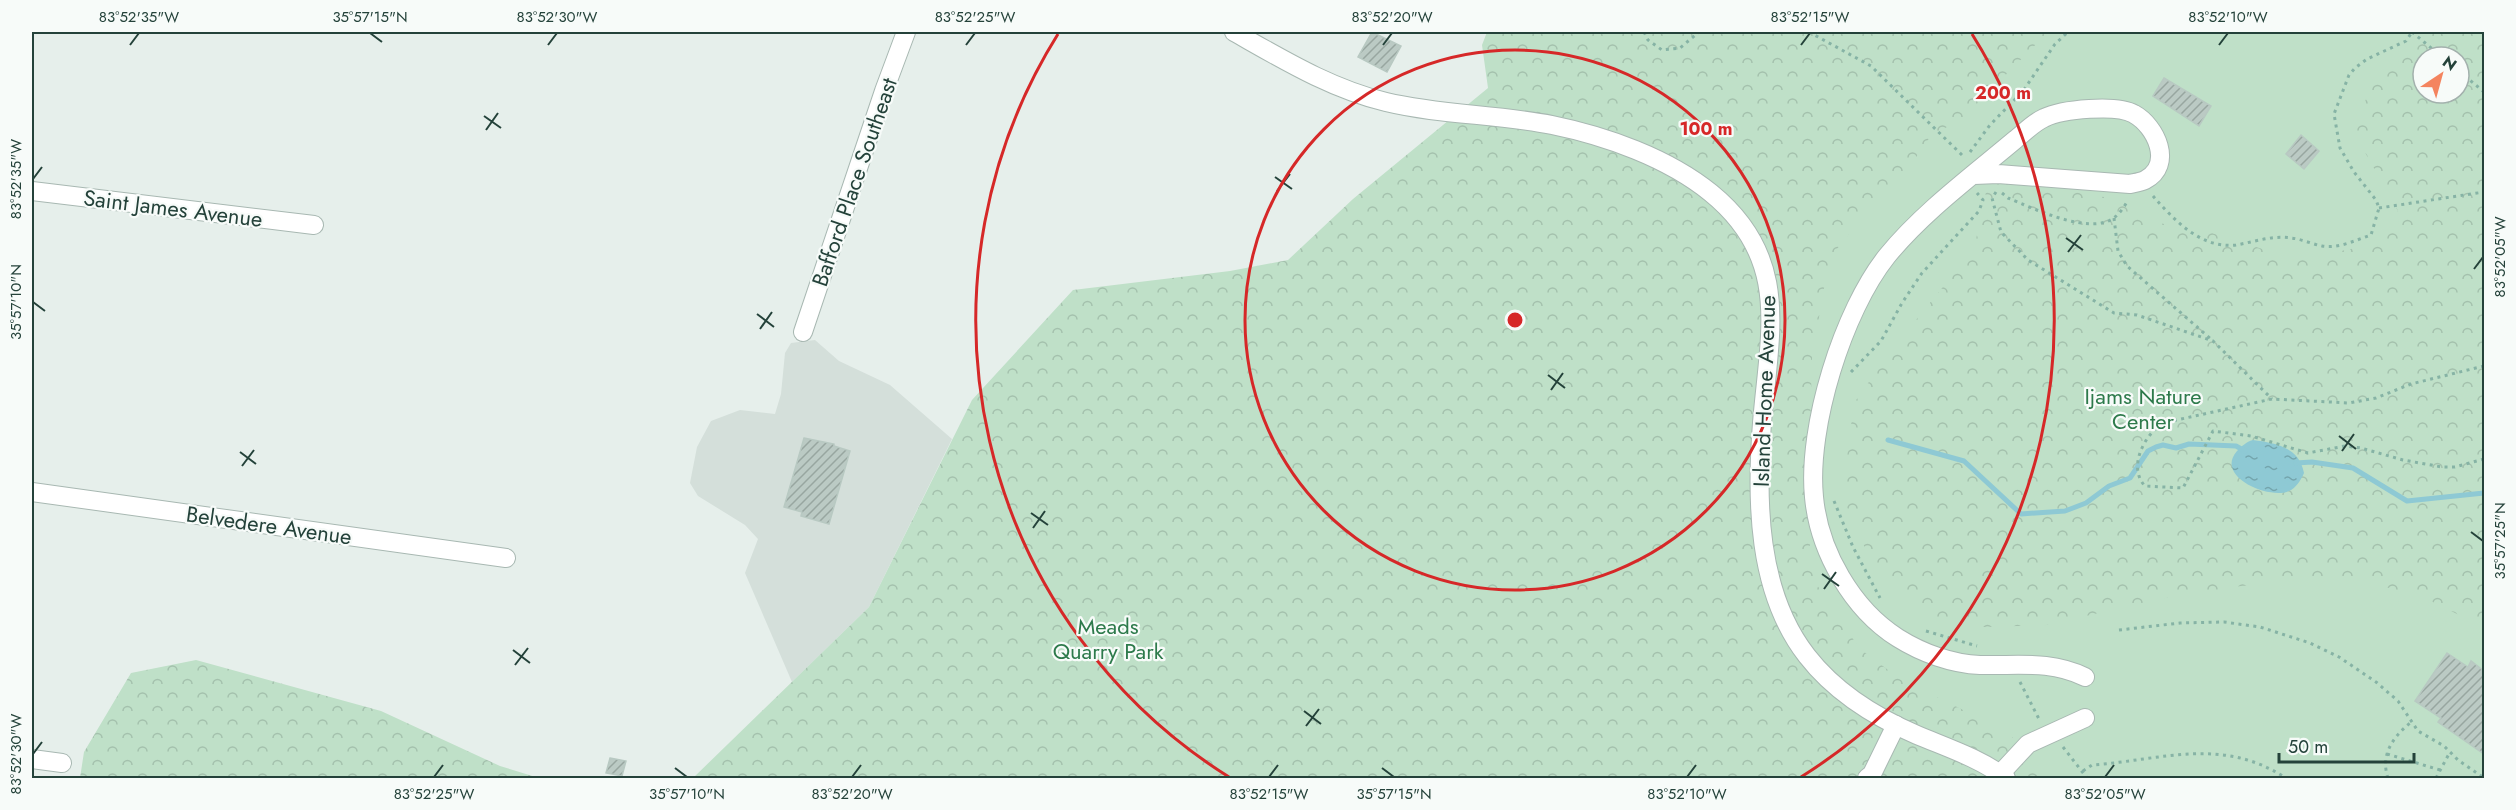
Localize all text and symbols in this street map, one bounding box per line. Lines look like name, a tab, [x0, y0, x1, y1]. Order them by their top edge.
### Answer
text: 83°52'35"W	[99, 6, 179, 28]
text: 35°57'15"N	[332, 6, 408, 28]
text: 83°52'30"W	[517, 6, 598, 28]
text: 83°52'25"W	[935, 6, 1015, 28]
text: 83°52'20"W	[1351, 6, 1433, 28]
text: 83°52'15"W	[1771, 6, 1850, 28]
text: 83°52'10"W	[2188, 6, 2268, 28]
north arrow	[2411, 45, 2471, 105]
text: N	[2438, 50, 2461, 76]
street label: Bafford Place Southeast	[803, 73, 905, 291]
text: 200 m	[1975, 80, 2031, 106]
text: 100 m	[1679, 116, 1733, 142]
text: 83°52'35"W	[5, 139, 27, 219]
street label: Saint James Avenue	[82, 181, 264, 235]
text: 83°52'05"W	[2489, 216, 2511, 298]
text: 35°57'10"N	[5, 264, 27, 340]
street label: Island Home Avenue	[1745, 295, 1783, 487]
centre of rings	[1505, 310, 1525, 330]
park label: Ijams Nature Center	[2084, 380, 2202, 437]
street label: Belvedere Avenue	[184, 498, 354, 552]
text: 35°57'25"N	[2489, 502, 2511, 580]
park label: Meads Quarry Park	[1053, 610, 1164, 667]
text: 83°52'30"W	[5, 713, 27, 794]
scale bar	[2279, 726, 2414, 764]
text: 50 m	[2288, 734, 2328, 760]
text: 83°52'25"W	[394, 783, 474, 805]
text: 35°57'10"N	[649, 783, 725, 805]
text: 83°52'20"W	[811, 783, 893, 805]
text: 83°52'15"W	[1230, 783, 1309, 805]
text: 35°57'15"N	[1356, 783, 1432, 805]
text: 83°52'10"W	[1647, 783, 1727, 805]
text: 83°52'05"W	[2064, 783, 2146, 805]

